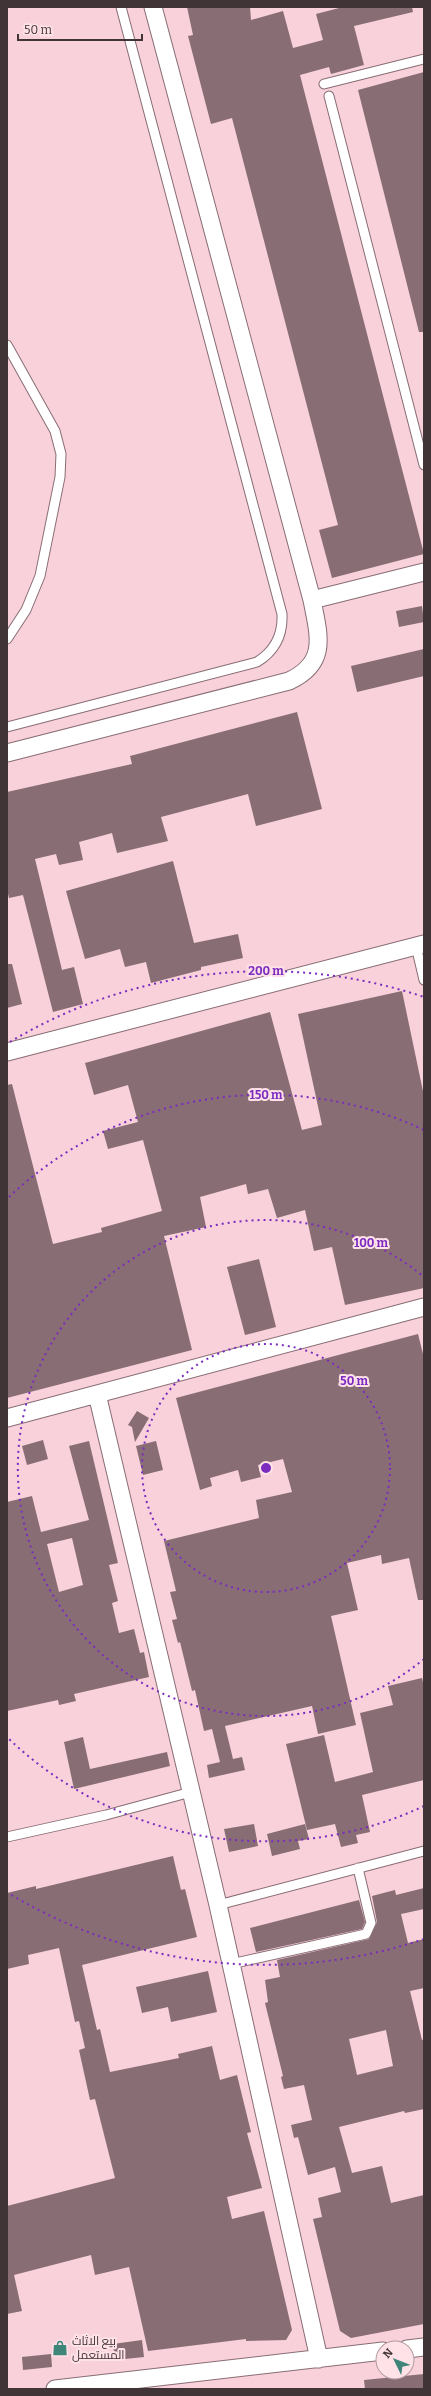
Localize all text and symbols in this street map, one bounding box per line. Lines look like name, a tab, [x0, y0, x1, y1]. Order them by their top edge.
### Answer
scale bar	[18, 16, 142, 42]
text: 50 m	[24, 23, 53, 37]
text: 200 m	[248, 964, 284, 978]
text: 150 m	[250, 1088, 283, 1102]
text: 100 m	[354, 1236, 389, 1250]
text: 50 m	[340, 1374, 368, 1388]
centre of rings	[259, 1461, 273, 1475]
place label: بيع الاثاث المستعمل	[72, 2334, 125, 2362]
shop icon: بيع الاثاث المستعمل	[51, 2339, 69, 2357]
north arrow	[375, 2340, 415, 2380]
text: N	[380, 2346, 396, 2361]

